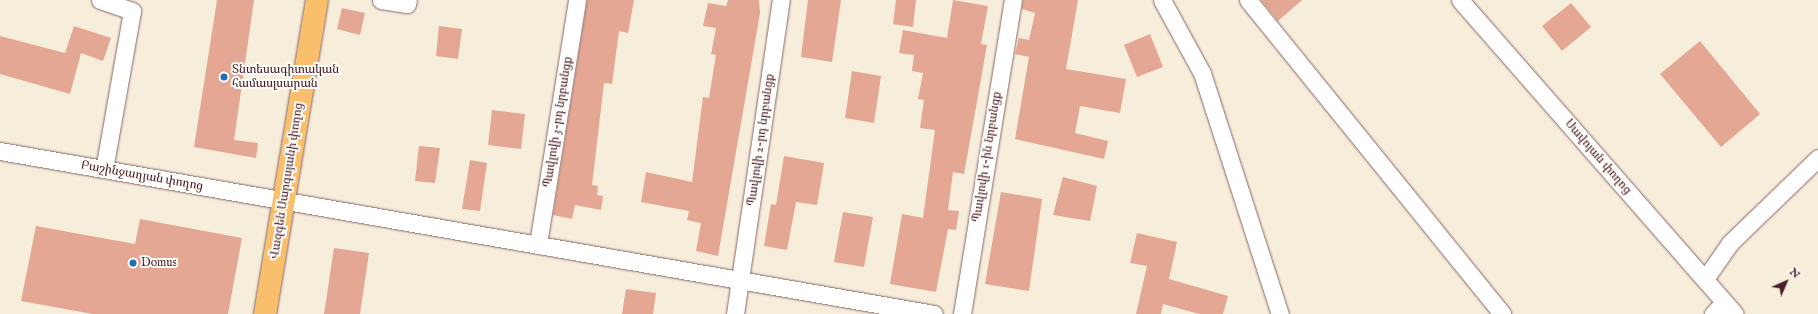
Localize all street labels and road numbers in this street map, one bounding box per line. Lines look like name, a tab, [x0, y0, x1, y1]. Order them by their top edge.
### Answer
street label: Պավլովի 3-րդ նրբանցք	[541, 55, 575, 189]
street label: Պավլովի 2-րդ նրբանցք	[745, 73, 777, 207]
street label: Պավլովի 1-ին նրբանցք	[970, 91, 1004, 223]
street label: Վազգեն Սարգսյանի փողոց	[268, 102, 306, 260]
street label: Սավոյան փողոց	[1562, 117, 1634, 197]
street label: Բաշինջաղյան փողոց	[80, 158, 204, 194]

